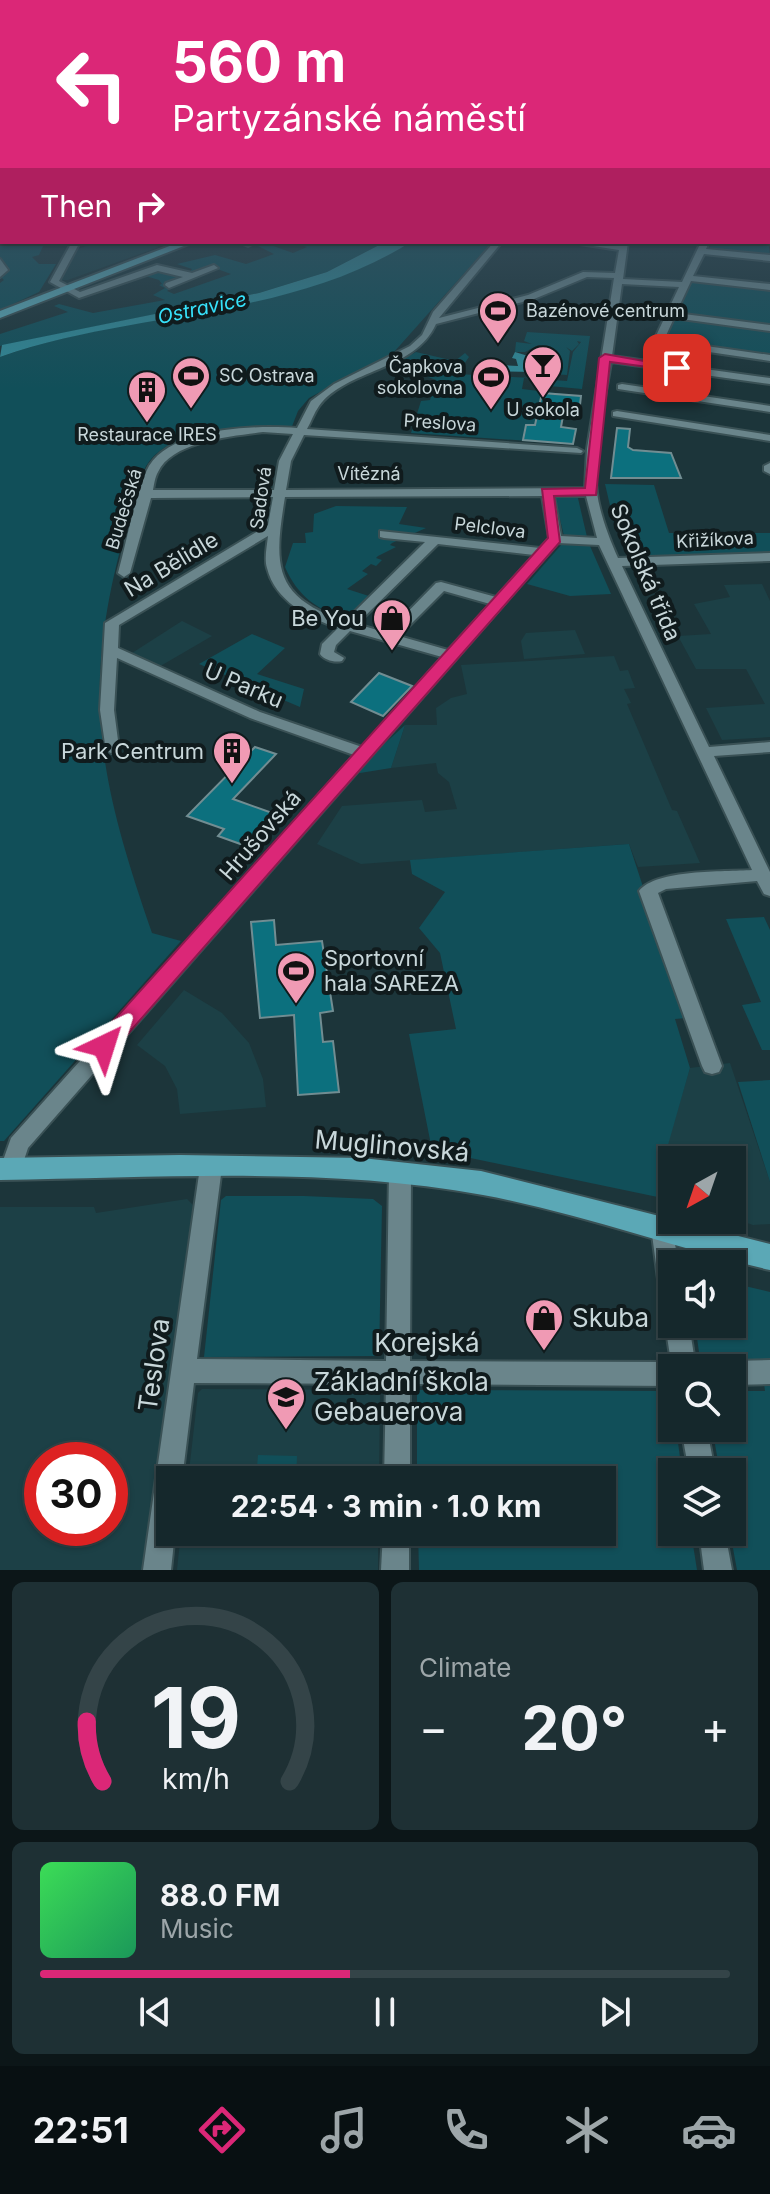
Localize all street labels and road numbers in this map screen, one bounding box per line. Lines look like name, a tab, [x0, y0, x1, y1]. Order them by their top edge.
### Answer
street label: Preslova	[403, 409, 477, 436]
street label: Vítězná	[337, 463, 401, 484]
street label: Sadová	[246, 465, 275, 531]
street label: Budečská	[101, 466, 146, 552]
street label: Sokolská třída	[605, 499, 687, 645]
street label: Pelclova	[453, 513, 527, 542]
street label: Na Bělidle	[119, 526, 223, 602]
street label: Křižíkova	[676, 527, 754, 552]
street label: U Parku	[201, 657, 287, 713]
street label: Hrušovská	[214, 785, 306, 885]
street label: Muglinovská	[313, 1123, 471, 1168]
street label: Teslova	[132, 1316, 175, 1414]
street label: Korejská	[374, 1327, 480, 1358]

